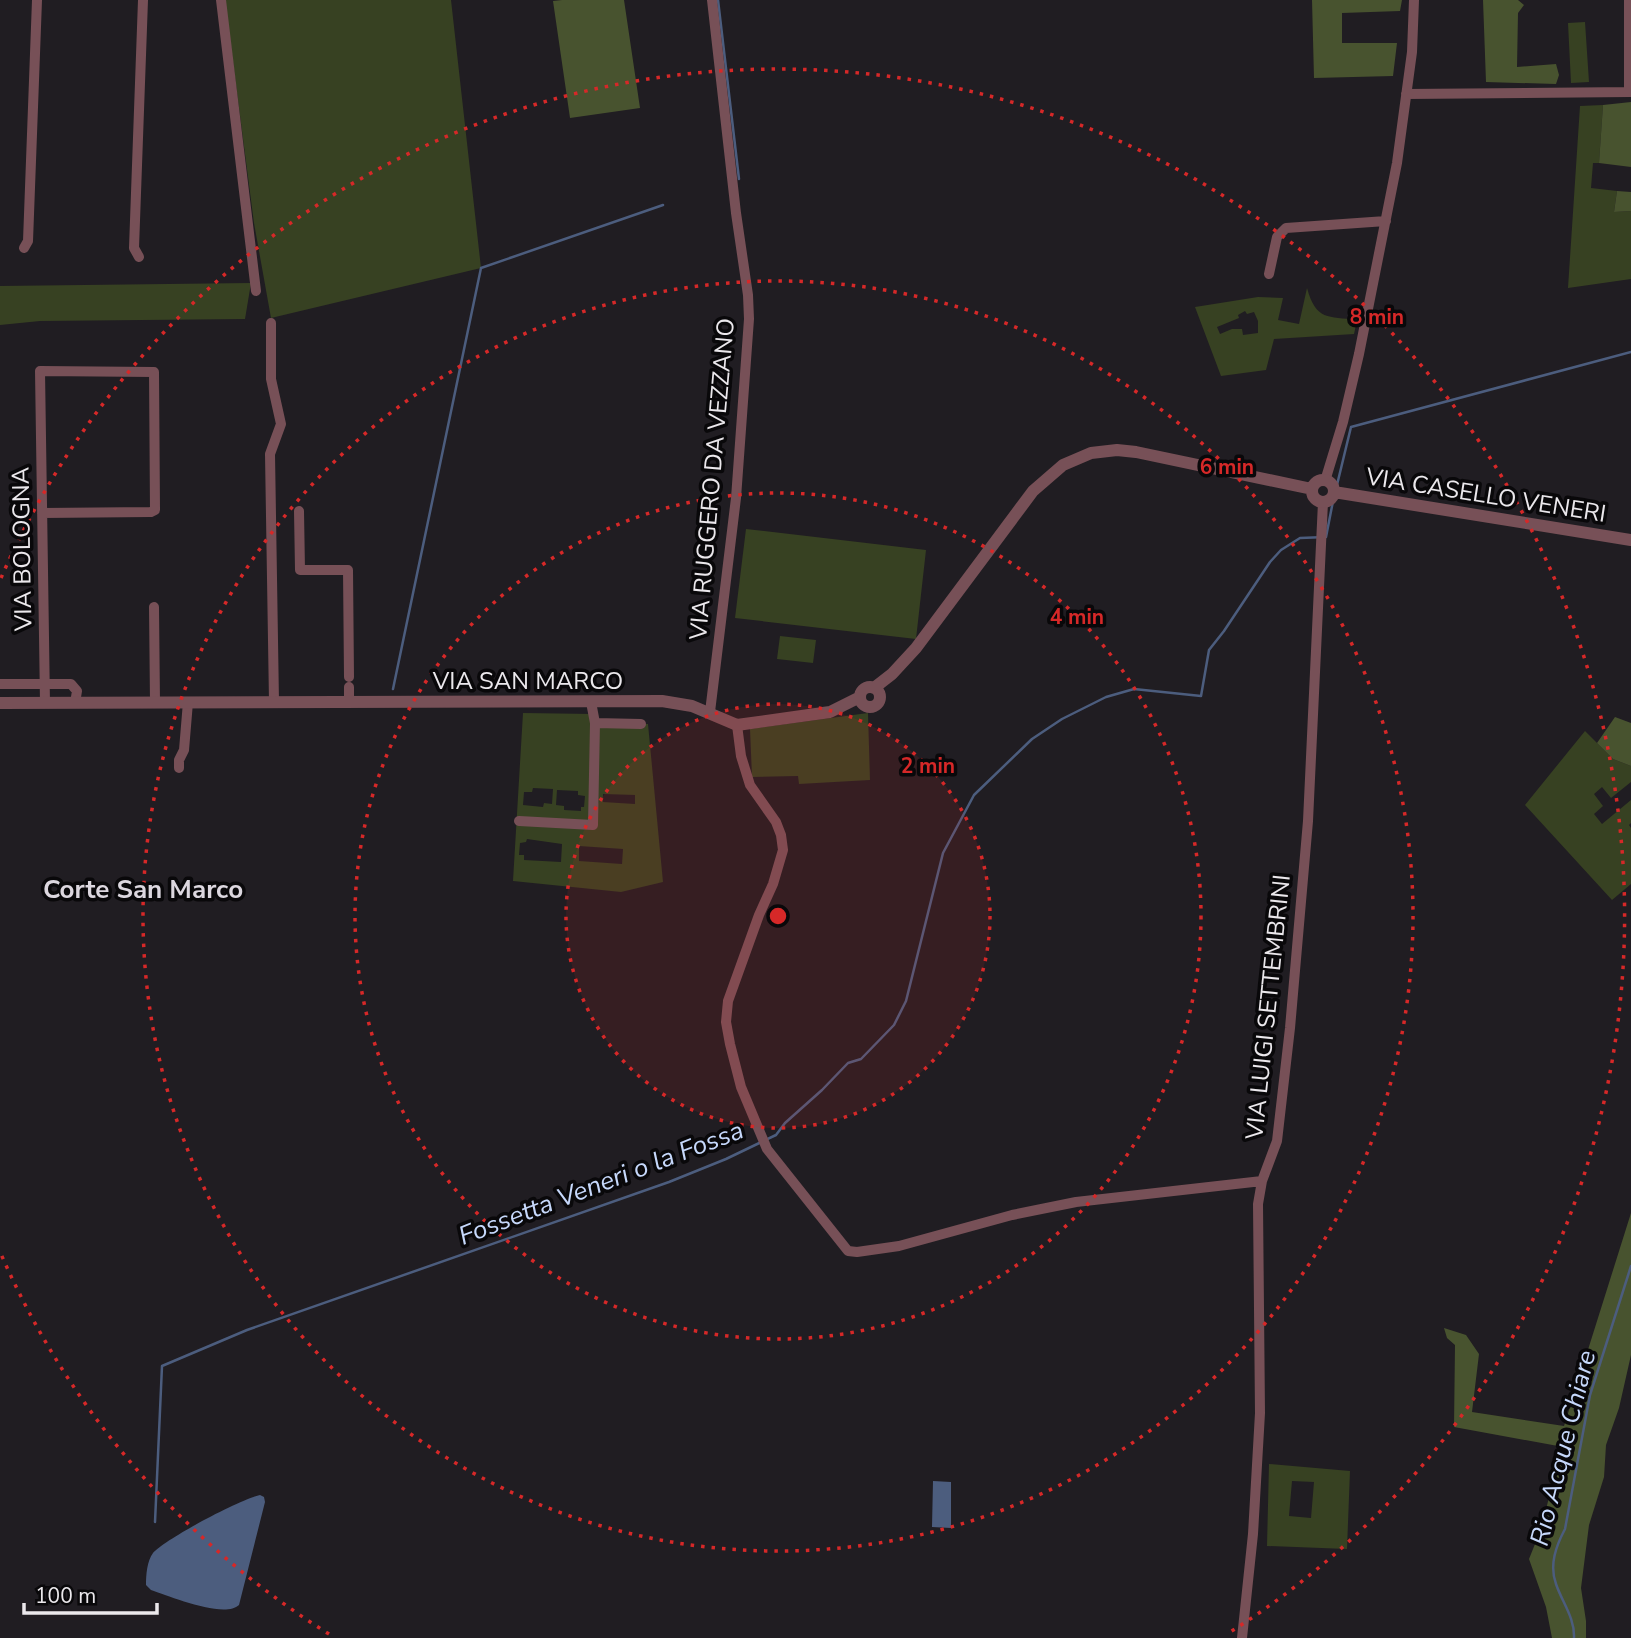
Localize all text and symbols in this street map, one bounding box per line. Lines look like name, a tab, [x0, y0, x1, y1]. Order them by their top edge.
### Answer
text: 8 min	[1350, 303, 1404, 331]
street label: VIA RUGGERO DA VEZZANO	[682, 317, 742, 642]
text: 6 min	[1200, 453, 1254, 481]
street label: VIA CASELLO VENERI	[1363, 460, 1608, 530]
street label: VIA BOLOGNA	[5, 466, 39, 632]
text: 4 min	[1050, 603, 1104, 631]
street label: VIA SAN MARCO	[432, 665, 623, 697]
text: 2 min	[901, 752, 955, 780]
district label: Corte San Marco	[43, 872, 243, 907]
street label: VIA LUIGI SETTEMBRINI	[1238, 873, 1298, 1142]
centre of rings	[766, 904, 790, 928]
water label: Fossetta Veneri o la Fossa	[454, 1112, 748, 1254]
water label: Rio Acque Chiare	[1522, 1346, 1604, 1549]
scale bar	[24, 1572, 158, 1616]
text: 100 m	[35, 1582, 96, 1610]

